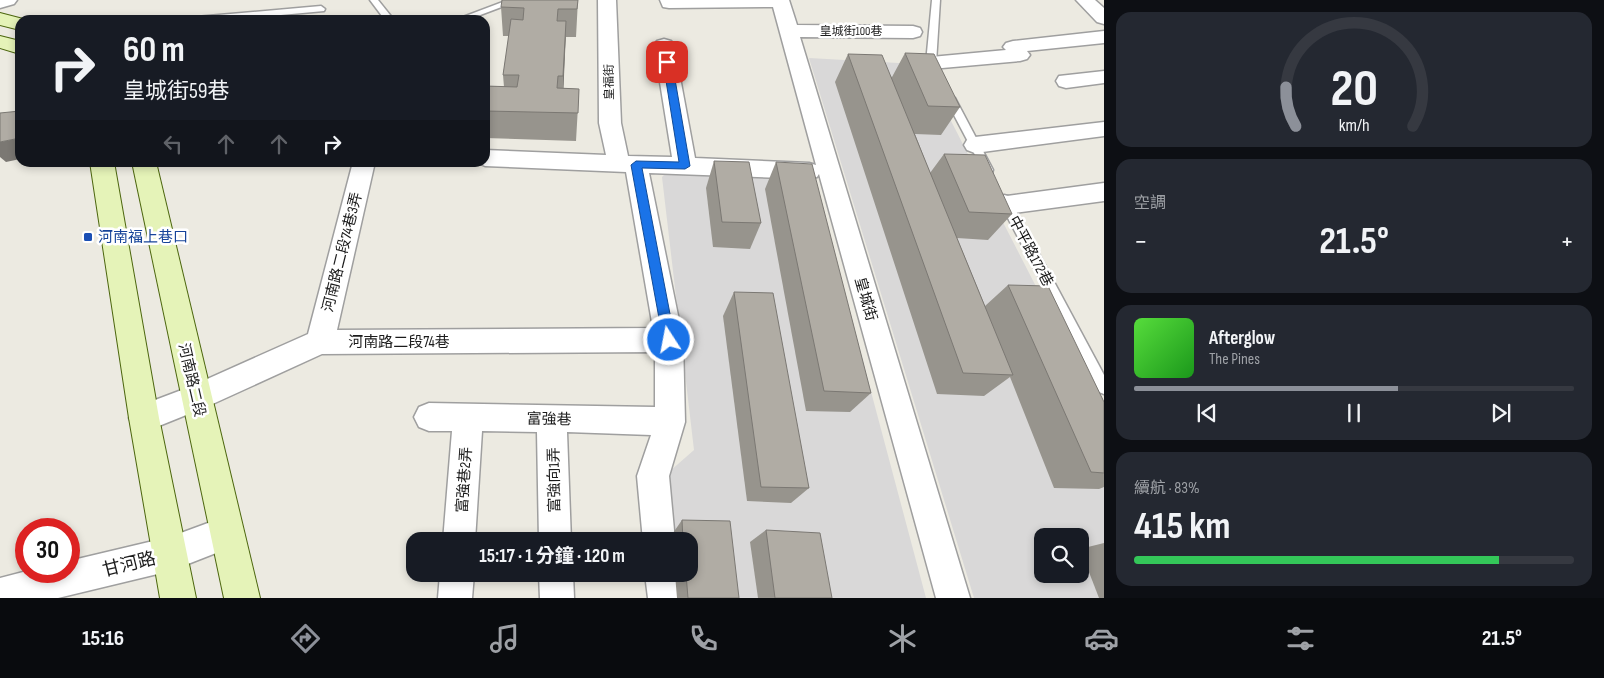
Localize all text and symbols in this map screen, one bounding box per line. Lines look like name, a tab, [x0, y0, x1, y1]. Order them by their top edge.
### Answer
street label: 皇城街100巷	[820, 24, 882, 39]
text: 60 m	[123, 29, 185, 72]
icon: right	[40, 35, 105, 100]
pin	[646, 41, 688, 83]
icon: arrive	[653, 48, 681, 76]
text: 20	[1330, 58, 1378, 121]
street label: 皇福街	[602, 64, 617, 100]
text: 皇城街59巷	[123, 78, 230, 105]
text: km/h	[1339, 115, 1369, 136]
icon: left	[159, 130, 187, 158]
icon: ahead	[212, 130, 240, 158]
icon: ahead	[265, 130, 293, 158]
icon: right	[318, 130, 346, 158]
street label: 河南路二段74巷3弄	[318, 190, 367, 314]
text: 空調	[1134, 194, 1166, 213]
street label: 中平路172巷	[1004, 213, 1057, 290]
text: 21.5°	[1319, 219, 1389, 264]
text: −	[1134, 225, 1148, 258]
text: +	[1560, 225, 1574, 258]
place label: 河南福上巷口	[98, 228, 188, 247]
marker: 河南福上巷口	[82, 231, 94, 243]
street label: 皇城街	[850, 275, 881, 323]
position arrow	[642, 313, 694, 365]
text: Afterglow	[1209, 327, 1275, 350]
street label: 河南路二段74巷	[348, 333, 450, 352]
street label: 河南路二段	[174, 341, 209, 419]
text: The Pines	[1209, 350, 1260, 369]
icon: previous	[1193, 399, 1221, 427]
icon: pause	[1340, 399, 1368, 427]
icon: next	[1487, 399, 1515, 427]
street label: 富強巷	[526, 410, 572, 429]
street label: 富強巷2弄	[453, 446, 476, 514]
street label: 富強向1弄	[544, 447, 565, 513]
text: 續航 · 83%	[1134, 479, 1200, 498]
text: 415 km	[1134, 504, 1231, 549]
speed limit sign: 30	[15, 518, 80, 583]
map controls	[1034, 528, 1089, 583]
button: search	[1034, 528, 1089, 583]
text: 15:17 · 1 分鐘 · 120 m	[479, 545, 625, 568]
street label: 甘河路	[100, 548, 158, 581]
icon: directions	[288, 621, 323, 656]
icon: music	[487, 621, 522, 656]
icon: phone	[686, 621, 721, 656]
icon: climate	[885, 621, 920, 656]
icon: car	[1084, 621, 1119, 656]
icon: filters	[1283, 621, 1318, 656]
text: 15:16	[82, 625, 124, 652]
text: 21.5°	[1482, 625, 1522, 652]

